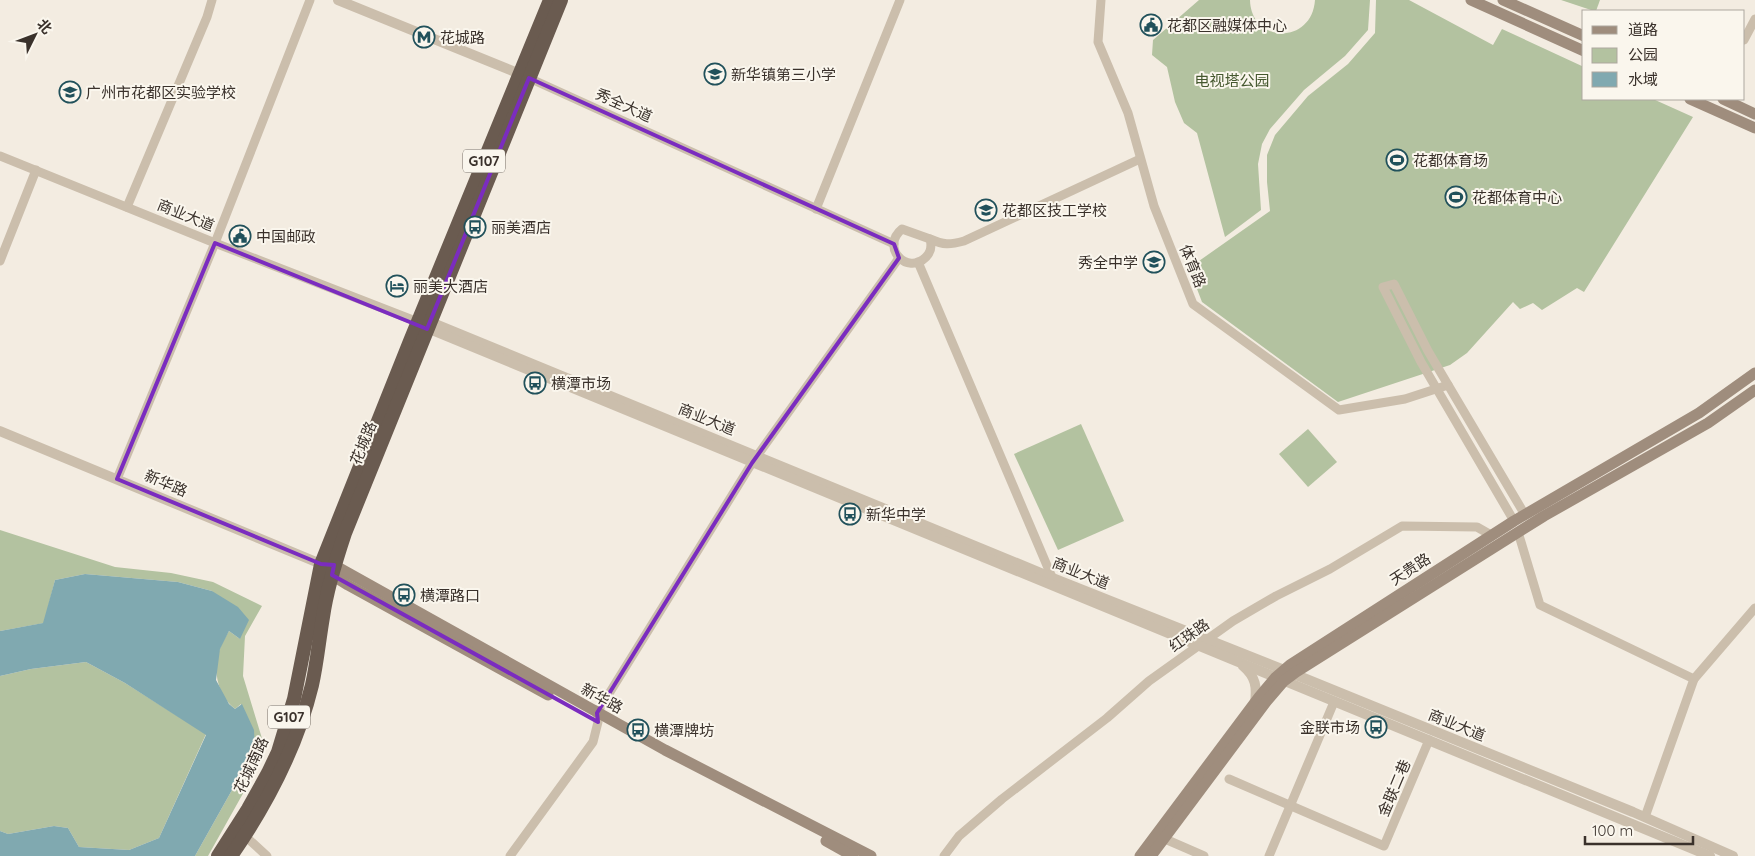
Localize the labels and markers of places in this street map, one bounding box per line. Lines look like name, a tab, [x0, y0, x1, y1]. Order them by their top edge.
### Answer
public building icon: 花都区融媒体中心	[1139, 13, 1163, 37]
place label: 花都区融媒体中心	[1167, 16, 1287, 35]
metro station icon: 花城路	[412, 25, 436, 49]
place label: 花城路	[440, 28, 485, 47]
school or university icon: 新华镇第三小学	[703, 62, 727, 86]
place label: 新华镇第三小学	[731, 65, 836, 84]
school or university icon: 广州市花都区实验学校	[58, 80, 82, 104]
place label: 广州市花都区实验学校	[86, 83, 236, 102]
sports icon: 花都体育场	[1385, 148, 1409, 172]
place label: 花都体育场	[1413, 151, 1488, 170]
sports icon: 花都体育中心	[1444, 185, 1468, 209]
place label: 花都体育中心	[1472, 188, 1562, 207]
school or university icon: 花都区技工学校	[974, 198, 998, 222]
place label: 花都区技工学校	[1002, 201, 1107, 220]
bus stop icon: 丽美酒店	[463, 215, 487, 239]
place label: 丽美酒店	[491, 218, 551, 237]
public building icon: 中国邮政	[228, 224, 252, 248]
place label: 中国邮政	[256, 227, 316, 246]
school or university icon: 秀全中学	[1142, 250, 1166, 274]
place label: 秀全中学	[1078, 253, 1138, 272]
hotel icon: 丽美大酒店	[385, 274, 409, 298]
place label: 丽美大酒店	[413, 277, 488, 296]
bus stop icon: 横潭市场	[523, 371, 547, 395]
place label: 横潭市场	[551, 374, 611, 393]
bus stop icon: 新华中学	[838, 502, 862, 526]
place label: 新华中学	[866, 505, 926, 524]
bus stop icon: 横潭路口	[392, 583, 416, 607]
place label: 横潭路口	[420, 586, 480, 605]
bus stop icon: 金联市场	[1364, 715, 1388, 739]
bus stop icon: 横潭牌坊	[626, 718, 650, 742]
place label: 金联市场	[1300, 718, 1360, 737]
place label: 横潭牌坊	[654, 721, 714, 740]

